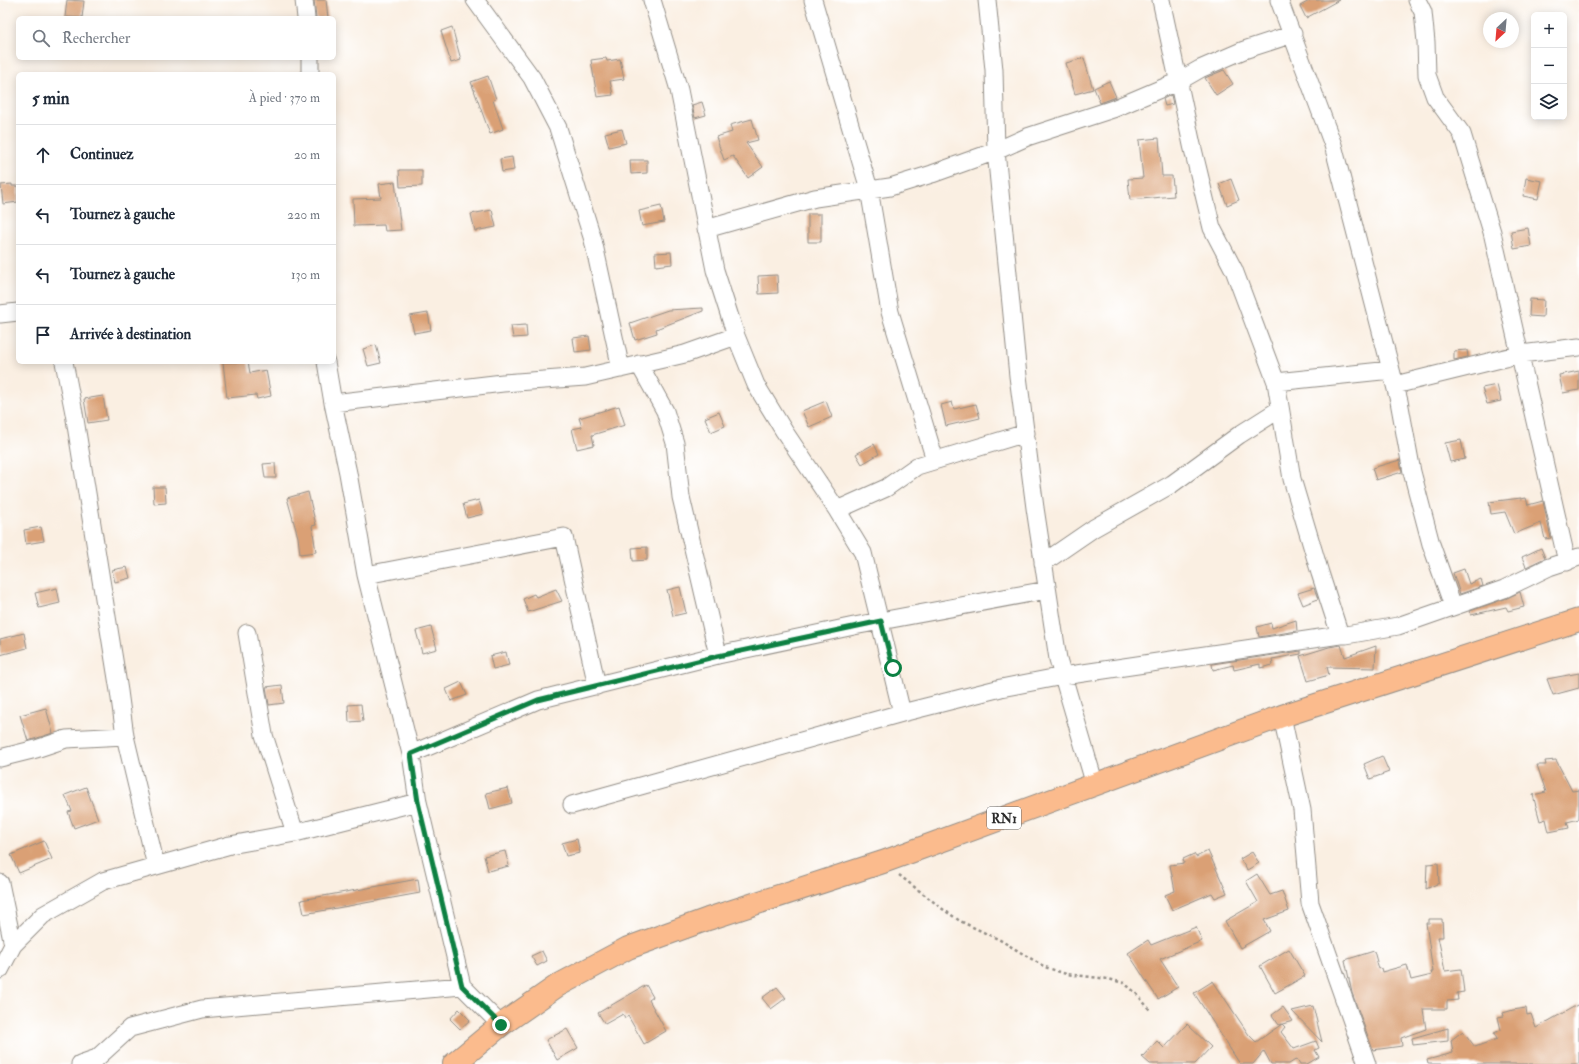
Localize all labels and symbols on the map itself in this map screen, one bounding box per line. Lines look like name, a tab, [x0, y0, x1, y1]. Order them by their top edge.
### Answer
north arrow	[1483, 12, 1519, 48]
route start	[884, 659, 902, 677]
road number: RN1	[987, 807, 1021, 829]
route end	[492, 1016, 510, 1034]

